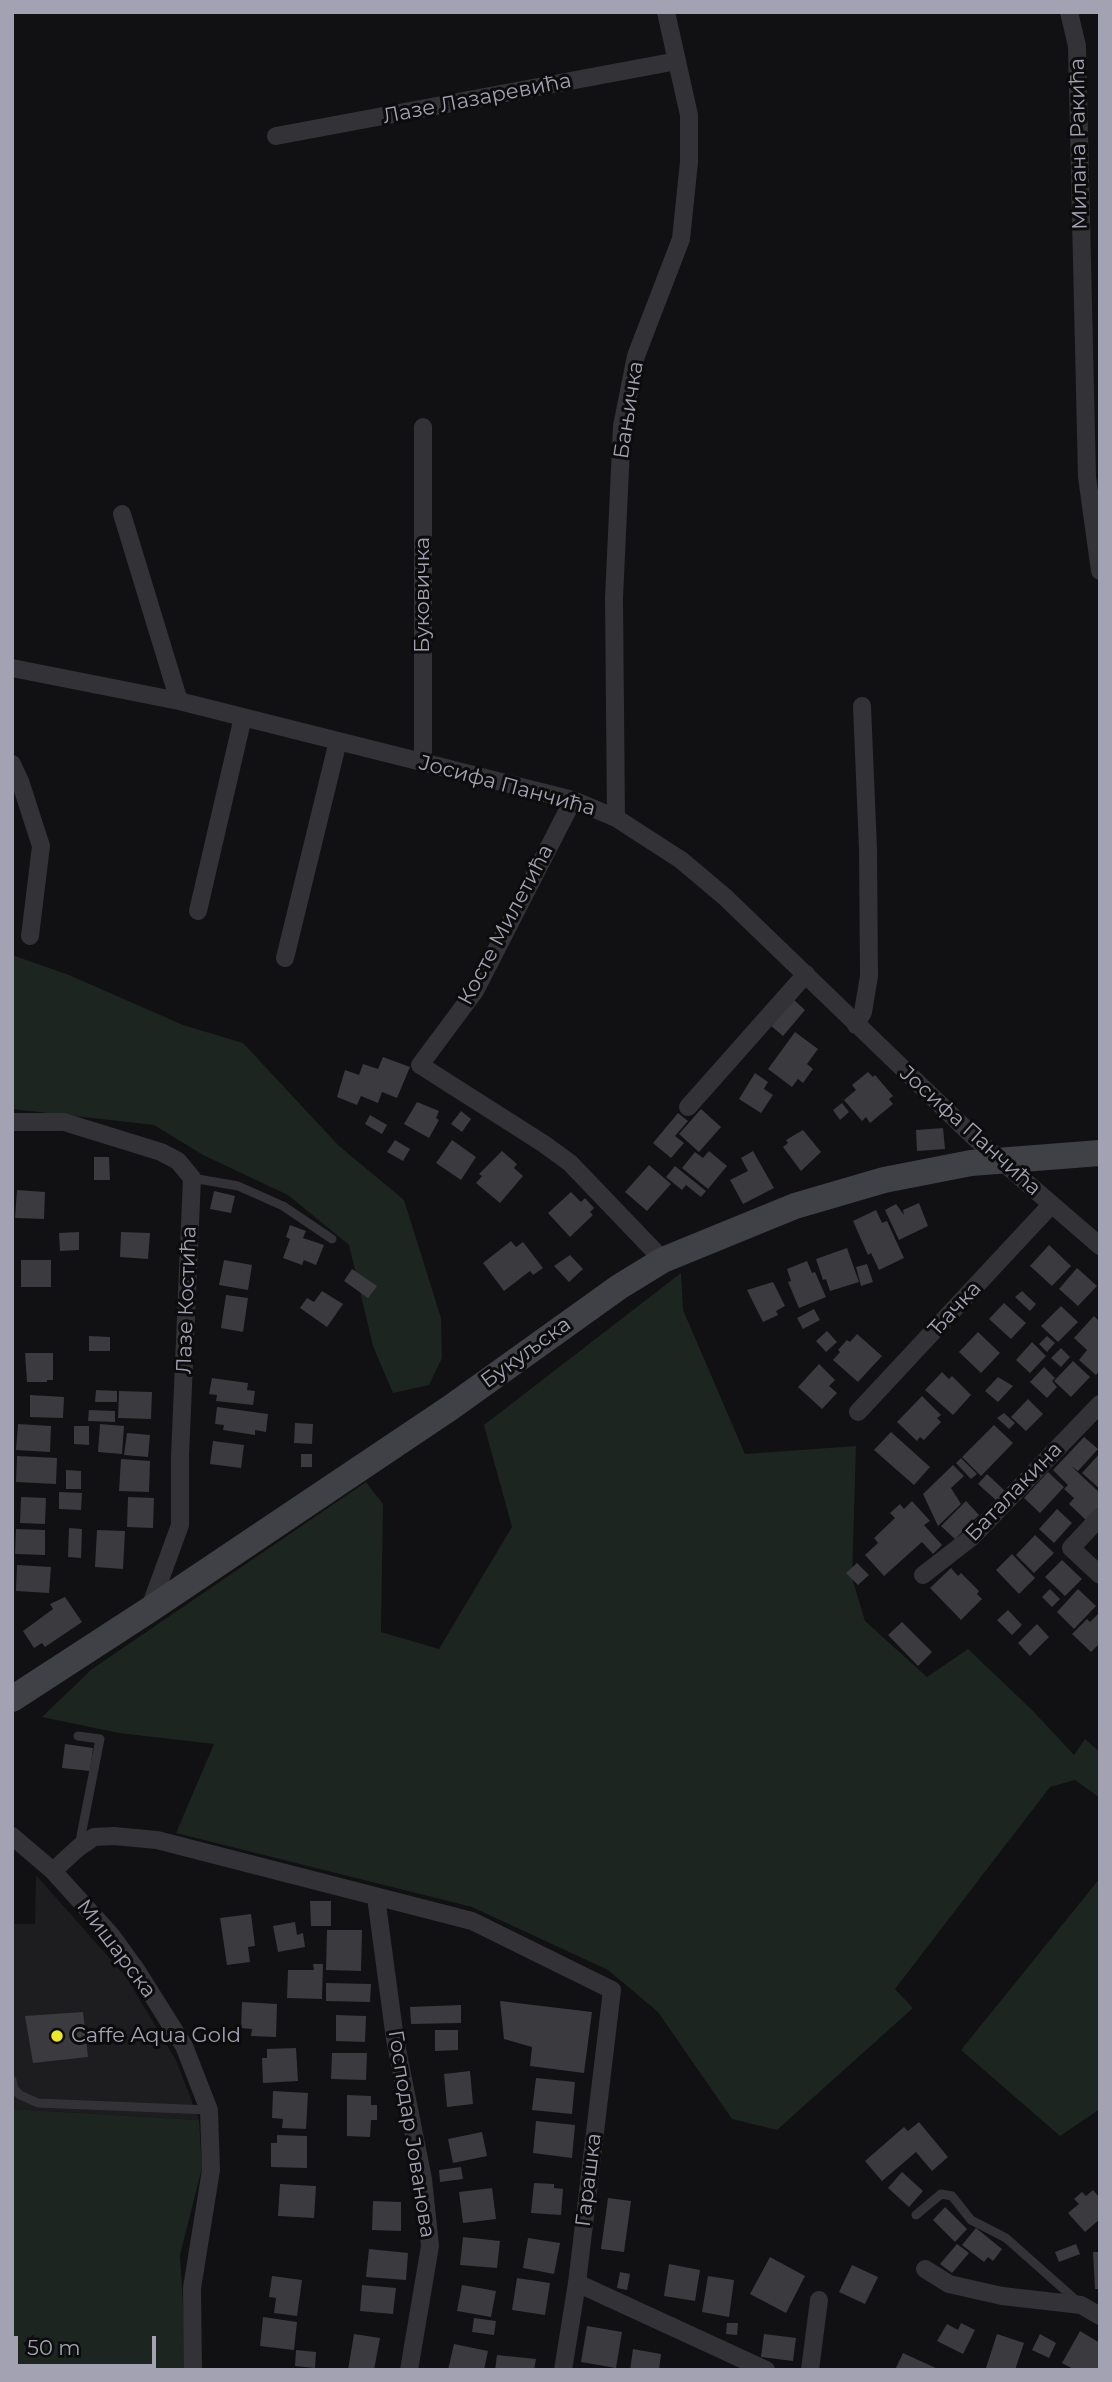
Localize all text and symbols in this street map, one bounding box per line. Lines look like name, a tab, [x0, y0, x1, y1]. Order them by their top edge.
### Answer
street label: Милана Ракића	[1065, 58, 1093, 230]
street label: Лазе Лазаревића	[381, 68, 573, 130]
street label: Бањичка	[609, 359, 649, 461]
street label: Буковичка	[410, 537, 436, 653]
street label: Јосифа Панчића	[416, 750, 598, 822]
street label: Косте Милетића	[453, 840, 559, 1010]
street label: Јосифа Панчића	[894, 1061, 1046, 1201]
street label: Лазе Костића	[172, 1226, 202, 1374]
street label: Ђачка	[923, 1276, 987, 1342]
street label: Букуљска	[476, 1312, 576, 1394]
street label: Баталакина	[960, 1437, 1068, 1547]
street label: Мишарска	[71, 1895, 161, 2003]
place label: Caffe Aqua Gold	[71, 2023, 241, 2049]
marker: Caffe Aqua Gold	[49, 2028, 65, 2044]
street label: Господар Јованова	[382, 2028, 440, 2240]
street label: Гарашка	[571, 2132, 607, 2228]
scale bar	[18, 2322, 159, 2366]
text: 50 m	[27, 2335, 81, 2360]

